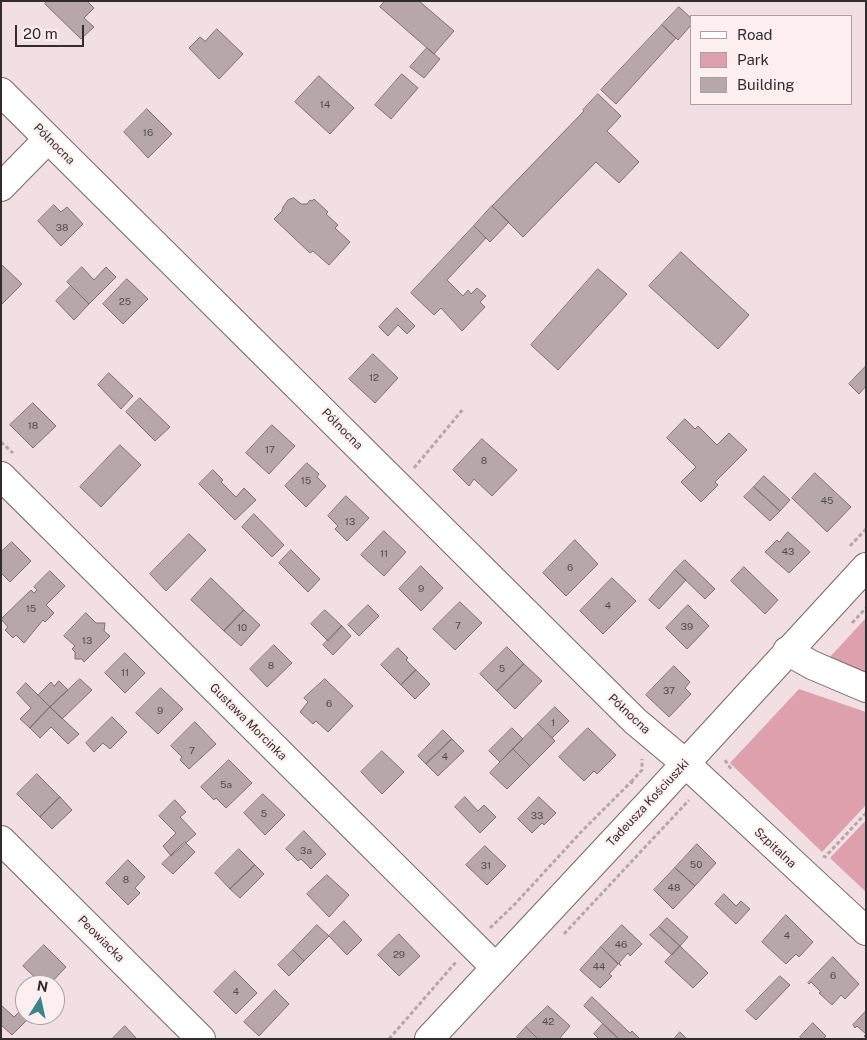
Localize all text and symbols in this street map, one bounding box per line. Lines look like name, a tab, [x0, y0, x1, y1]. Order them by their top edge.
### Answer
scale bar	[18, 15, 86, 47]
legend	[690, 15, 852, 105]
text: 20 m	[23, 25, 58, 42]
text: Road	[737, 26, 773, 43]
text: Park	[737, 51, 769, 68]
text: Building	[737, 76, 795, 93]
house number: 14	[320, 99, 330, 111]
street label: Północna	[30, 120, 78, 168]
house number: 16	[143, 127, 153, 139]
house number: 38	[56, 222, 68, 234]
house number: 25	[119, 296, 131, 308]
house number: 12	[369, 372, 379, 384]
street label: Północna	[318, 405, 366, 453]
house number: 18	[28, 420, 38, 432]
house number: 17	[265, 444, 275, 456]
house number: 8	[481, 455, 487, 467]
house number: 15	[301, 475, 311, 487]
house number: 45	[821, 495, 833, 507]
house number: 13	[345, 516, 355, 528]
house number: 43	[782, 546, 794, 558]
house number: 11	[380, 548, 388, 560]
house number: 6	[567, 562, 573, 574]
house number: 9	[418, 583, 424, 595]
house number: 4	[605, 600, 611, 612]
house number: 15	[26, 603, 36, 615]
house number: 7	[455, 620, 461, 632]
house number: 39	[681, 621, 693, 633]
house number: 10	[237, 622, 247, 634]
house number: 13	[82, 635, 92, 647]
house number: 8	[268, 660, 274, 672]
house number: 5	[499, 663, 505, 675]
house number: 11	[121, 667, 129, 679]
street label: Gustawa Morcinka	[206, 680, 290, 764]
house number: 37	[663, 685, 675, 697]
street label: Północna	[605, 691, 653, 737]
house number: 6	[326, 698, 332, 710]
house number: 9	[157, 705, 163, 717]
house number: 1	[551, 717, 555, 729]
house number: 7	[189, 745, 195, 757]
house number: 4	[442, 751, 448, 763]
street label: Tadeusza Kościuszki	[604, 756, 692, 850]
house number: 5a	[220, 779, 232, 791]
house number: 5	[261, 808, 267, 820]
house number: 33	[531, 810, 543, 822]
street label: Szpitalna	[751, 825, 799, 871]
house number: 3a	[300, 845, 312, 857]
house number: 50	[690, 859, 702, 871]
house number: 31	[481, 860, 491, 872]
house number: 8	[123, 874, 129, 886]
house number: 48	[668, 882, 680, 894]
street label: Peowiacka	[75, 913, 127, 965]
house number: 4	[784, 930, 790, 942]
house number: 46	[615, 939, 627, 951]
house number: 29	[393, 949, 405, 961]
house number: 44	[593, 961, 605, 973]
house number: 6	[830, 970, 836, 982]
north arrow	[15, 975, 65, 1025]
text: N	[36, 977, 49, 995]
house number: 4	[233, 986, 239, 998]
house number: 42	[542, 1016, 554, 1028]

